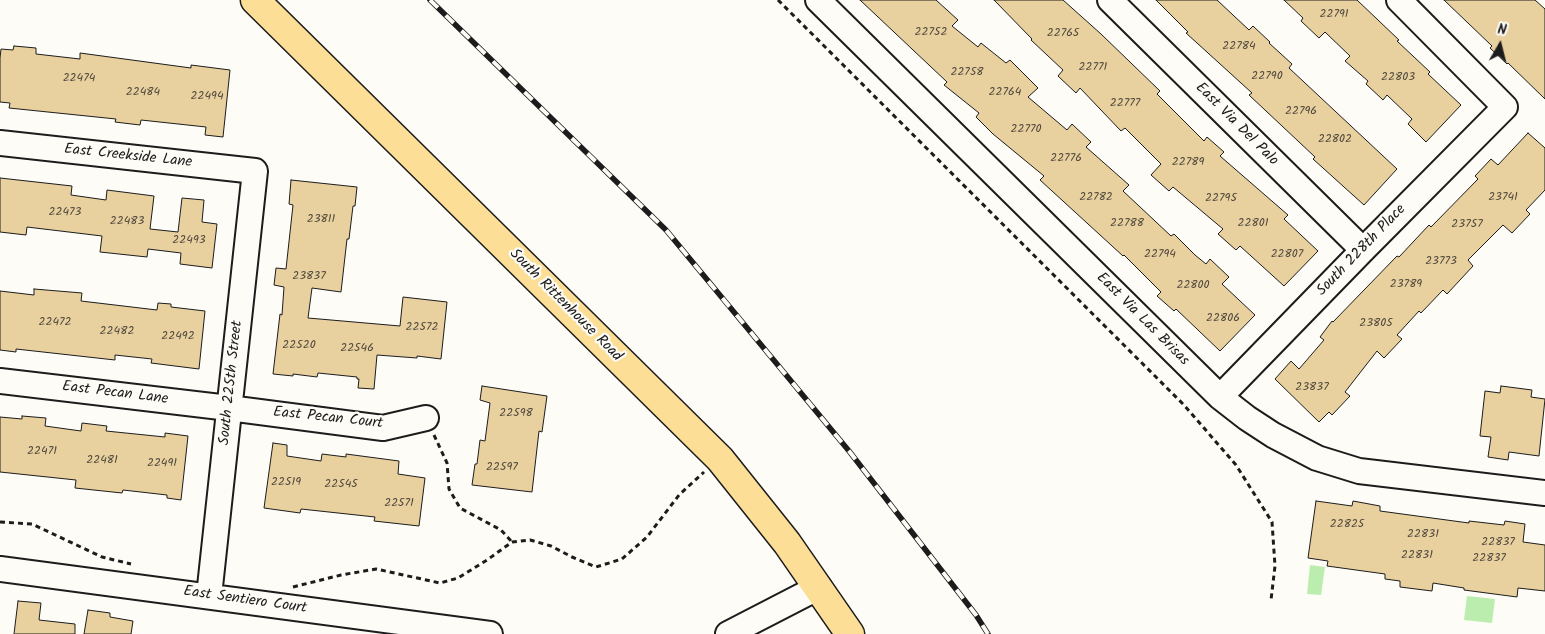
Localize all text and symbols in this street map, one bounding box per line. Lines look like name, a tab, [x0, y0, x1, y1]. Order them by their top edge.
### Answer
house number: 22791	[1319, 8, 1349, 22]
text: N	[1496, 19, 1508, 42]
north arrow	[1475, 20, 1525, 70]
house number: 22752	[915, 26, 947, 40]
house number: 22765	[1047, 27, 1079, 41]
house number: 22784	[1222, 40, 1256, 54]
house number: 22771	[1079, 61, 1107, 75]
house number: 22758	[950, 66, 984, 80]
house number: 22790	[1251, 70, 1283, 84]
house number: 22803	[1381, 71, 1415, 85]
house number: 22474	[63, 72, 95, 86]
street label: East Via Del Palo	[1191, 80, 1281, 170]
house number: 22484	[126, 86, 160, 100]
house number: 22764	[989, 86, 1021, 100]
house number: 22494	[190, 90, 224, 104]
house number: 22777	[1110, 97, 1140, 111]
house number: 22796	[1285, 105, 1317, 119]
house number: 22770	[1010, 123, 1042, 137]
house number: 22802	[1318, 133, 1352, 147]
street label: East Creekside Lane	[63, 141, 193, 173]
house number: 22776	[1050, 152, 1082, 166]
house number: 22789	[1172, 156, 1204, 170]
house number: 22782	[1079, 191, 1113, 205]
house number: 23741	[1488, 191, 1518, 205]
house number: 22795	[1205, 192, 1237, 206]
street label: South 228th Place	[1314, 201, 1410, 301]
house number: 22473	[49, 206, 81, 220]
house number: 23811	[307, 213, 335, 227]
house number: 22483	[110, 215, 144, 229]
house number: 22788	[1110, 217, 1144, 231]
house number: 22801	[1238, 217, 1268, 231]
house number: 23757	[1451, 218, 1483, 232]
house number: 22493	[172, 234, 206, 248]
street label: South Rittenhouse Road	[505, 246, 625, 366]
house number: 22794	[1144, 248, 1176, 262]
house number: 22807	[1271, 248, 1303, 262]
house number: 23773	[1425, 255, 1457, 269]
house number: 23837	[292, 270, 326, 284]
street label: East Via Las Brisas	[1092, 270, 1192, 370]
house number: 23789	[1390, 278, 1422, 292]
house number: 22800	[1176, 279, 1210, 293]
house number: 22806	[1206, 312, 1240, 326]
house number: 22472	[38, 316, 72, 330]
house number: 23805	[1359, 317, 1393, 331]
street label: South 225th Street	[217, 320, 247, 446]
house number: 22572	[406, 321, 438, 335]
house number: 22482	[100, 325, 134, 339]
house number: 22492	[161, 330, 195, 344]
house number: 22520	[282, 339, 316, 353]
house number: 22546	[340, 342, 374, 356]
street label: East Pecan Lane	[61, 379, 169, 409]
house number: 23837	[1295, 381, 1329, 395]
street label: East Pecan Court	[272, 404, 384, 434]
house number: 22598	[499, 407, 533, 421]
house number: 22471	[27, 445, 57, 459]
house number: 22481	[86, 454, 118, 468]
house number: 22491	[147, 457, 177, 471]
house number: 22597	[486, 461, 518, 475]
house number: 22519	[271, 476, 301, 490]
house number: 22545	[324, 478, 358, 492]
house number: 22571	[384, 497, 414, 511]
house number: 22825	[1330, 518, 1364, 532]
house number: 22831	[1407, 528, 1439, 542]
house number: 22837	[1481, 536, 1515, 550]
house number: 22831	[1401, 549, 1433, 563]
house number: 22837	[1472, 552, 1506, 566]
street label: East Sentiero Court	[182, 583, 308, 619]

